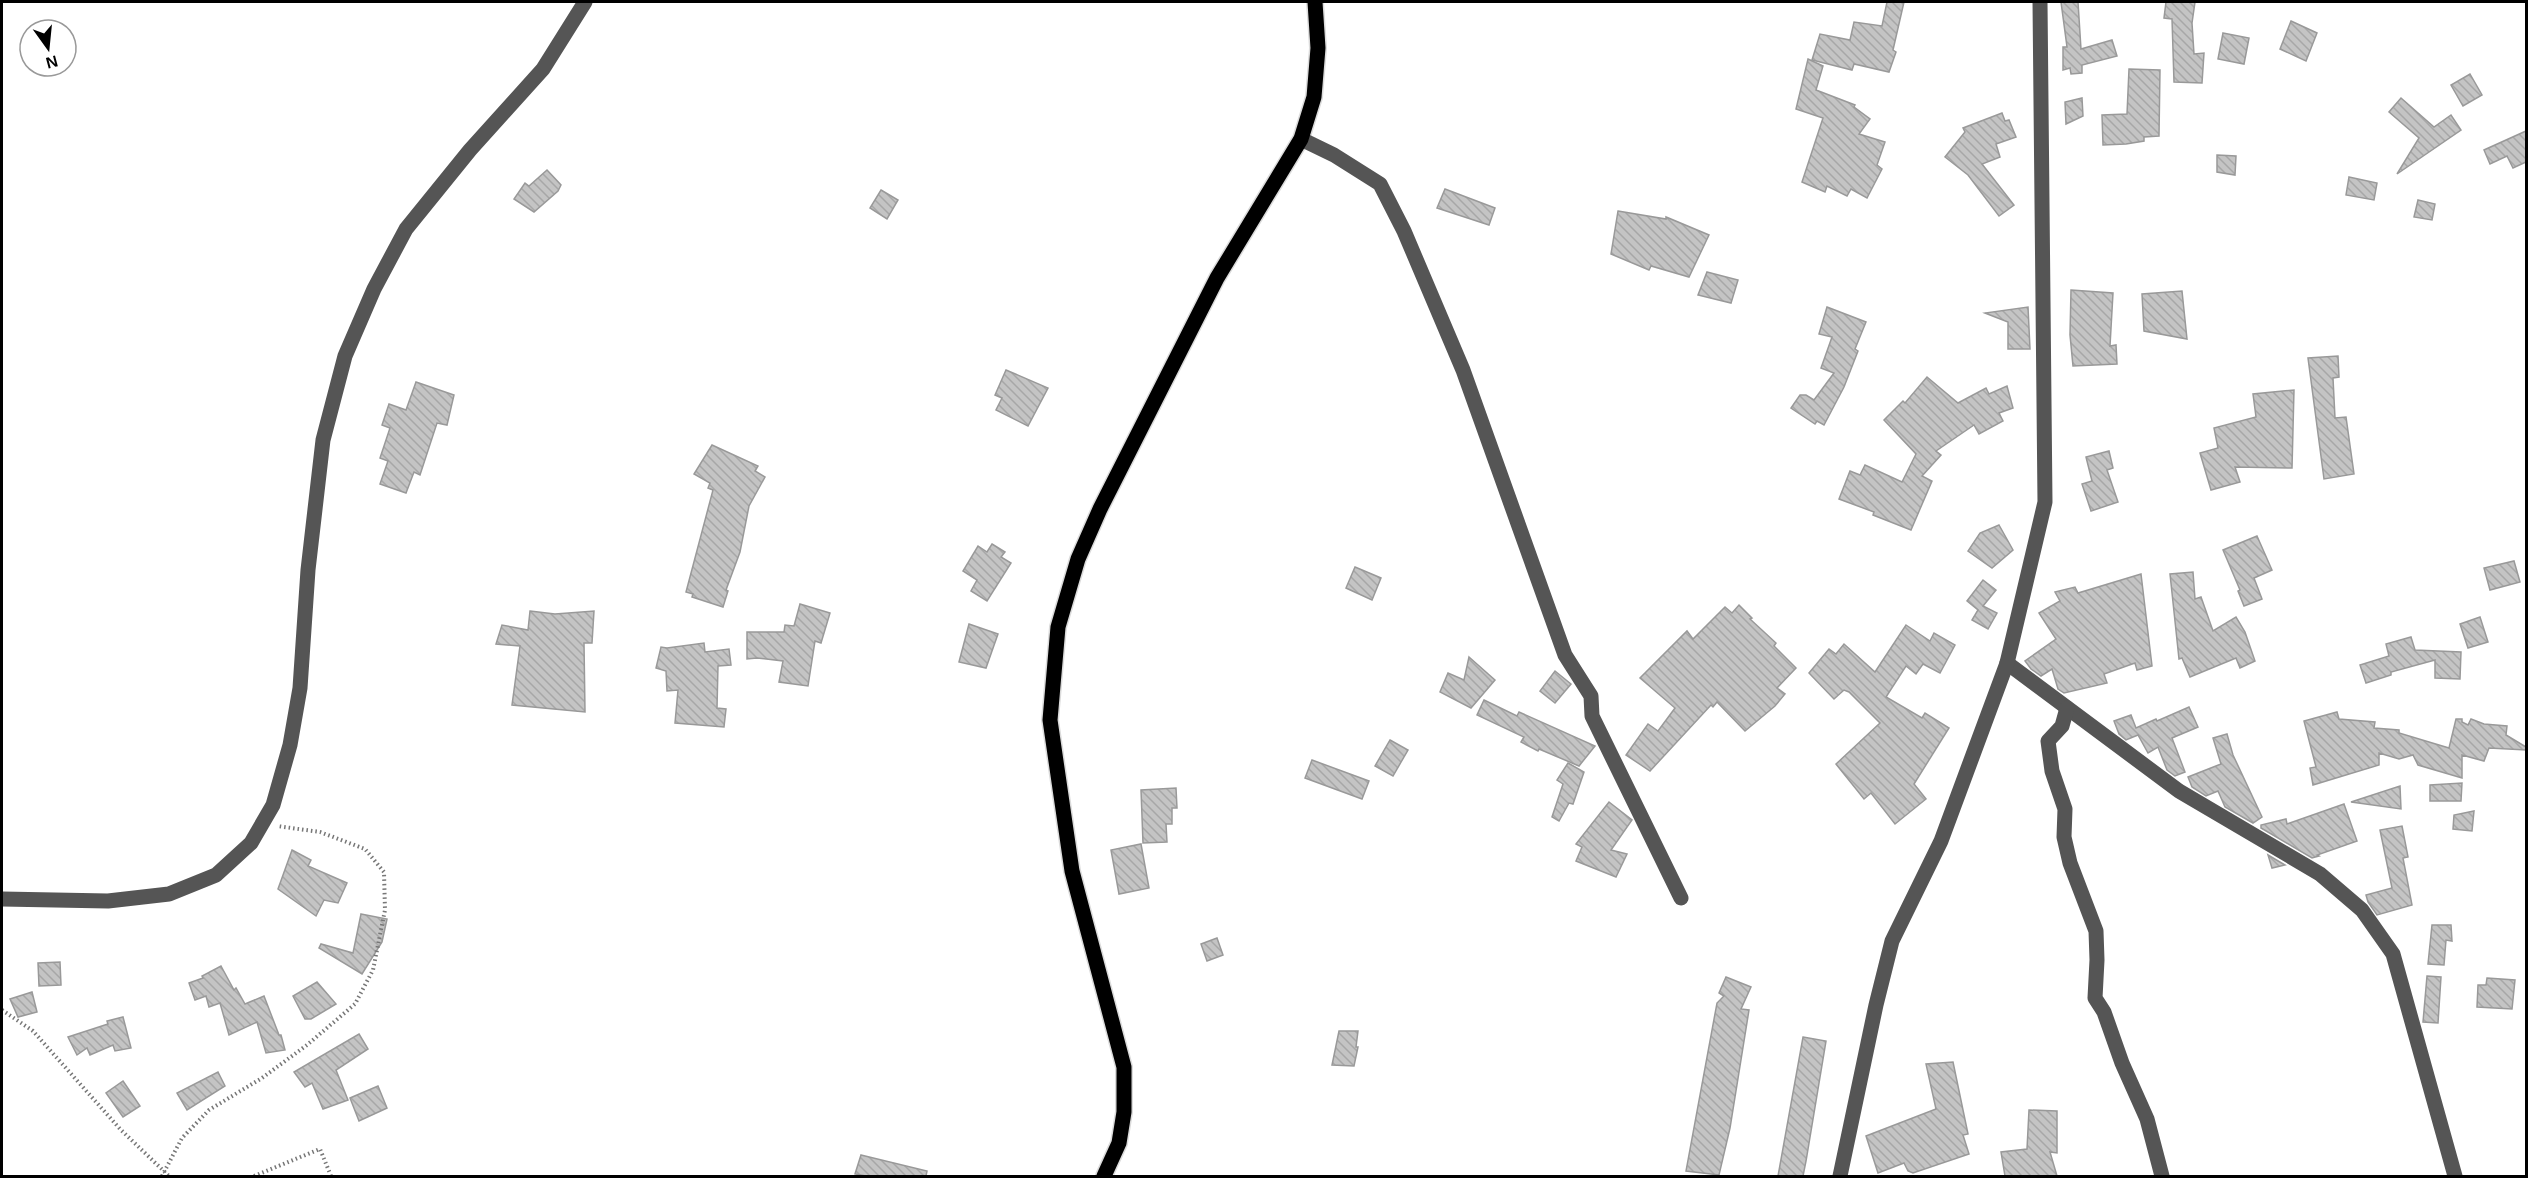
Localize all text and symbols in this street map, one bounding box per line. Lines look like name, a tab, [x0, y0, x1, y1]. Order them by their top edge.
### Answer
north arrow	[18, 18, 78, 78]
text: N	[44, 52, 60, 72]

